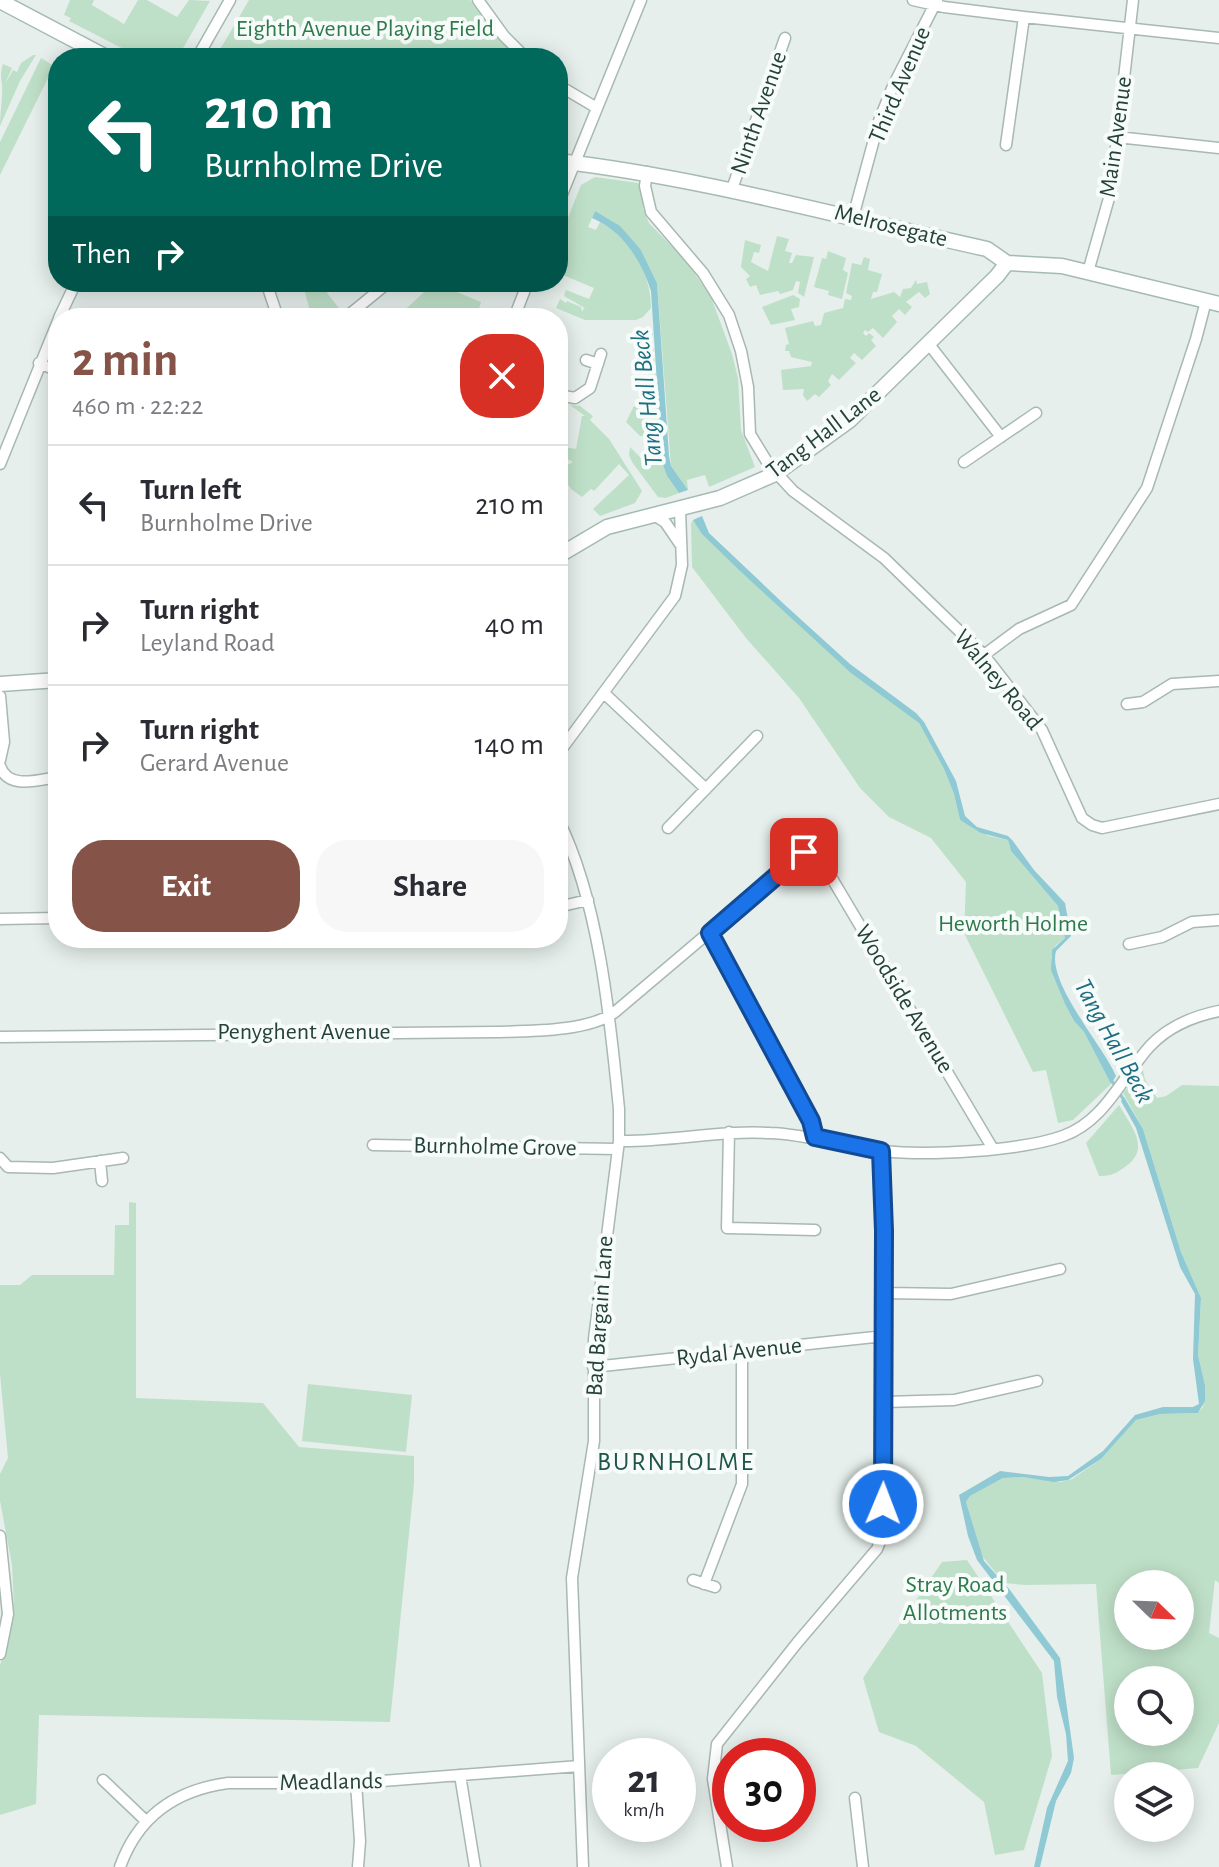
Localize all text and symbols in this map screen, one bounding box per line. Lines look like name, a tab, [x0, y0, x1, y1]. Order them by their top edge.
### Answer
park label: Eighth Avenue Playing Field	[236, 17, 494, 41]
street label: Third Avenue	[865, 23, 935, 147]
street label: Ninth Avenue	[727, 48, 791, 178]
street label: Main Avenue	[1096, 75, 1136, 199]
icon: left	[72, 80, 176, 184]
text: 210 m	[204, 83, 333, 139]
text: Burnholme Drive	[204, 148, 443, 184]
street label: Melrosegate	[832, 200, 950, 252]
icon: right	[147, 232, 191, 276]
text: Then	[72, 239, 131, 269]
water label: Tang Hall Beck	[627, 328, 667, 468]
button: close	[460, 334, 544, 418]
text: 2 min	[72, 337, 179, 385]
street label: Tang Hall Lane	[762, 382, 886, 484]
text: 460 m · 22:22	[72, 393, 203, 419]
text: Turn left	[140, 475, 241, 505]
icon: left	[72, 483, 116, 527]
text: 210 m	[475, 490, 544, 520]
text: Burnholme Drive	[140, 510, 313, 536]
text: Turn right	[140, 595, 259, 625]
icon: right	[72, 603, 116, 647]
text: 40 m	[485, 610, 544, 640]
street label: Walney Road	[949, 625, 1047, 735]
text: Leyland Road	[140, 630, 275, 656]
text: Turn right	[140, 715, 259, 745]
icon: right	[72, 723, 116, 767]
text: 140 m	[474, 730, 544, 760]
text: Gerard Avenue	[140, 750, 289, 776]
pin	[770, 818, 838, 886]
icon: arrive	[782, 830, 826, 874]
button: Exit	[72, 840, 300, 932]
button: Share	[316, 840, 544, 932]
park label: Heworth Holme	[938, 912, 1088, 936]
street label: Woodside Avenue	[850, 921, 958, 1077]
water label: Tang Hall Beck	[1069, 975, 1159, 1107]
street label: Penyghent Avenue	[217, 1020, 391, 1044]
street label: Burnholme Grove	[413, 1134, 577, 1160]
street label: Bad Bargain Lane	[582, 1235, 618, 1397]
street label: Rydal Avenue	[675, 1333, 803, 1371]
district label: BURNHOLME	[597, 1449, 755, 1475]
position arrow	[841, 1462, 925, 1546]
north arrow	[1114, 1570, 1194, 1650]
map controls	[1114, 1570, 1194, 1842]
park label: Stray Road Allotments	[903, 1573, 1007, 1625]
button: search	[1114, 1666, 1194, 1746]
speed limit sign: 30	[712, 1738, 816, 1842]
text: 21	[627, 1760, 661, 1800]
button: layers	[1114, 1762, 1194, 1842]
street label: Meadlands	[279, 1769, 383, 1795]
text: km/h	[623, 1800, 665, 1820]

